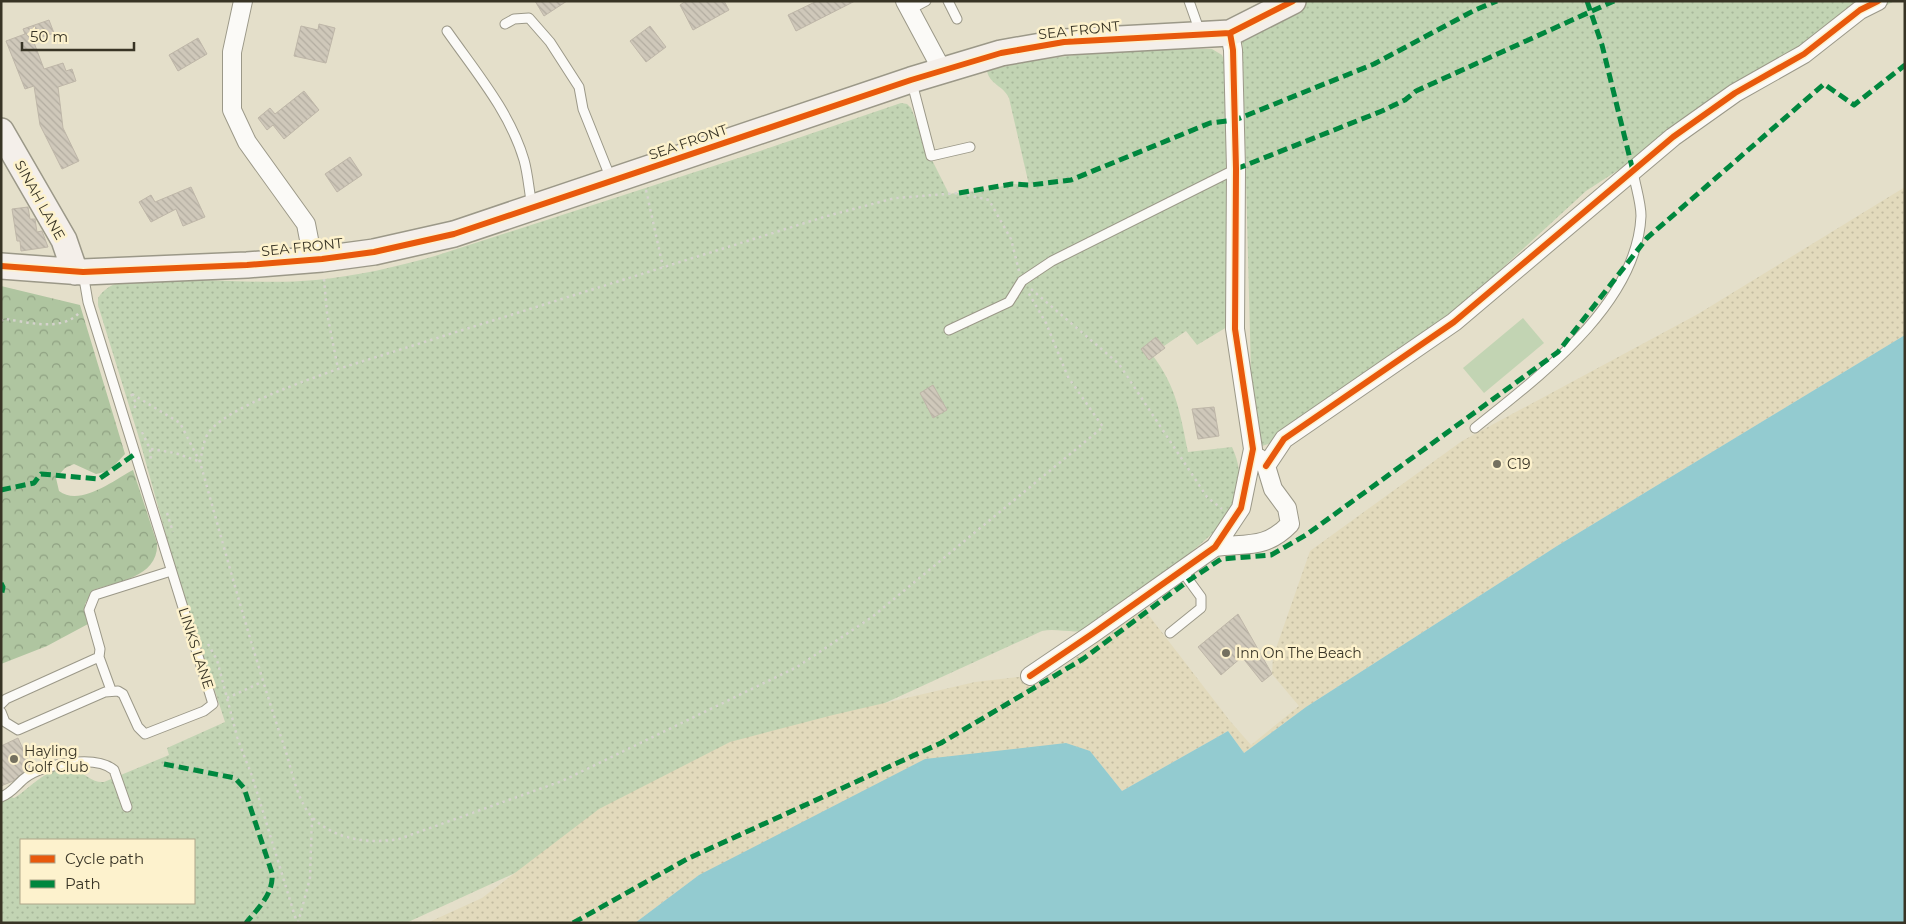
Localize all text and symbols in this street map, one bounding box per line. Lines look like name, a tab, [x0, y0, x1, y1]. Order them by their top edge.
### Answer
street label: SEA FRONT	[1037, 17, 1121, 43]
scale bar	[22, 20, 135, 52]
text: 50 m	[30, 27, 68, 46]
street label: SEA FRONT	[646, 120, 730, 164]
street label: SINAH LANE	[11, 157, 69, 243]
street label: SEA FRONT	[260, 234, 344, 260]
place label: C19	[1507, 455, 1531, 473]
marker: C19	[1491, 458, 1503, 470]
street label: LINKS LANE	[174, 605, 218, 691]
place label: Inn On The Beach	[1236, 644, 1362, 662]
marker: Inn On The Beach	[1220, 647, 1232, 659]
place label: Hayling Golf Club	[24, 742, 88, 776]
marker: Hayling Golf Club	[8, 753, 20, 765]
legend	[20, 839, 195, 904]
text: Cycle path	[65, 849, 144, 868]
text: Path	[65, 874, 101, 893]

